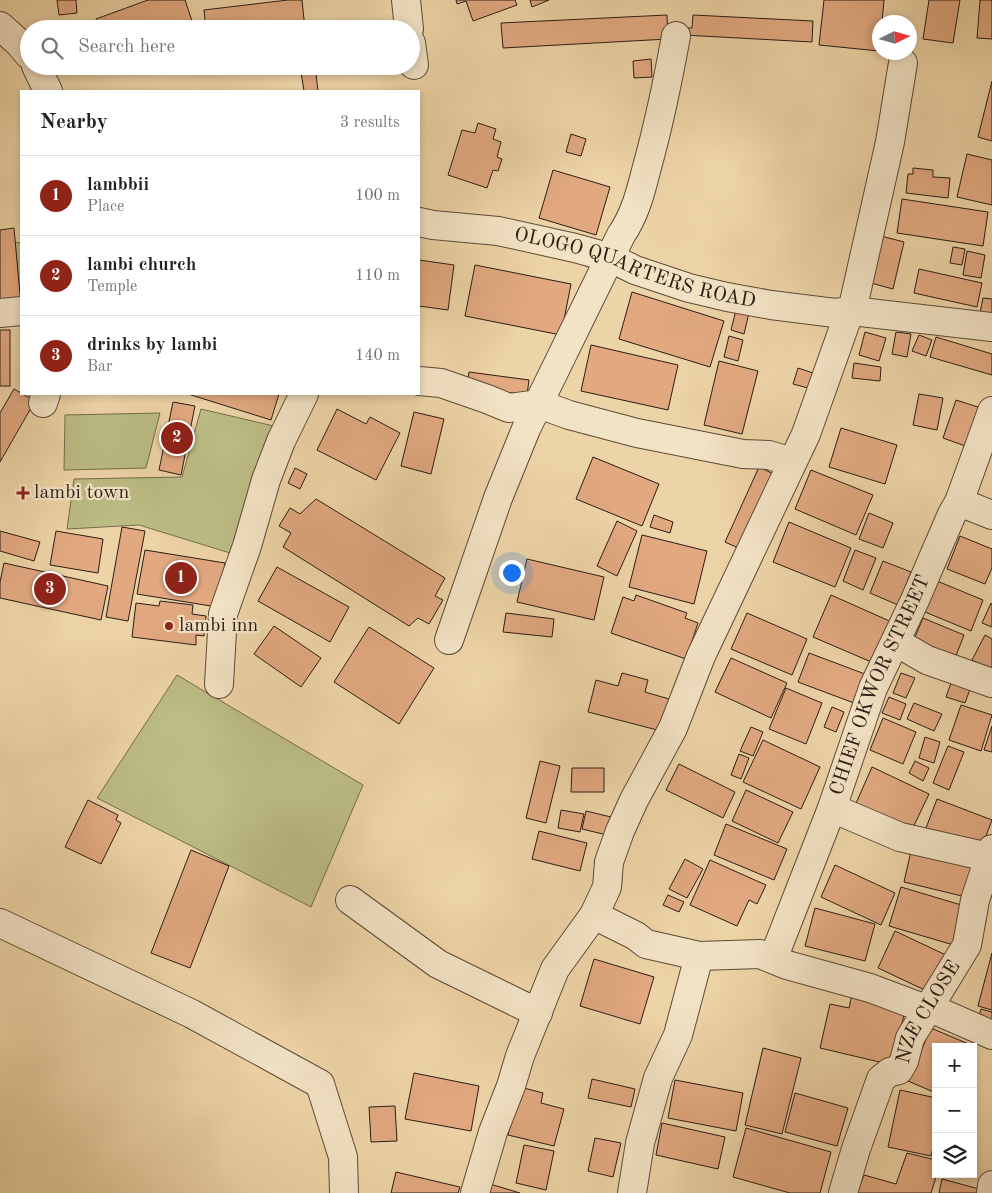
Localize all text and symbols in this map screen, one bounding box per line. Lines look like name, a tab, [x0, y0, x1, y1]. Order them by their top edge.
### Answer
north arrow	[872, 15, 917, 60]
search box	[20, 20, 420, 75]
icon: search	[38, 34, 66, 62]
text: Search here	[78, 38, 175, 57]
text: Nearby	[40, 112, 108, 133]
text: 3 results	[340, 115, 400, 131]
text: lambbii	[87, 176, 149, 195]
text: 1	[51, 188, 61, 204]
text: 100 m	[355, 188, 400, 204]
text: Place	[87, 199, 124, 215]
street label: OLOGO QUARTERS ROAD	[512, 225, 757, 312]
text: lambi church	[87, 256, 196, 275]
text: 2	[51, 268, 61, 284]
text: 110 m	[355, 268, 400, 284]
text: Temple	[87, 279, 137, 295]
text: drinks by lambi	[87, 336, 217, 355]
text: 3	[51, 348, 61, 364]
text: 140 m	[355, 348, 400, 364]
text: Bar	[87, 359, 113, 375]
pin: 2	[161, 419, 193, 457]
place label: lambi town	[34, 483, 130, 503]
marker: lambi town	[16, 486, 30, 500]
pin: 1	[165, 559, 197, 597]
your location	[499, 560, 525, 586]
pin: 3	[34, 570, 66, 608]
street label: CHIEF OKWOR STREET	[827, 573, 934, 798]
place label: lambi inn	[179, 616, 259, 636]
marker: lambi inn	[163, 620, 175, 632]
street label: NZE CLOSE	[894, 957, 965, 1066]
map controls	[932, 1043, 977, 1178]
button: +	[932, 1043, 977, 1088]
button: −	[932, 1088, 977, 1133]
button: layers	[932, 1133, 977, 1178]

